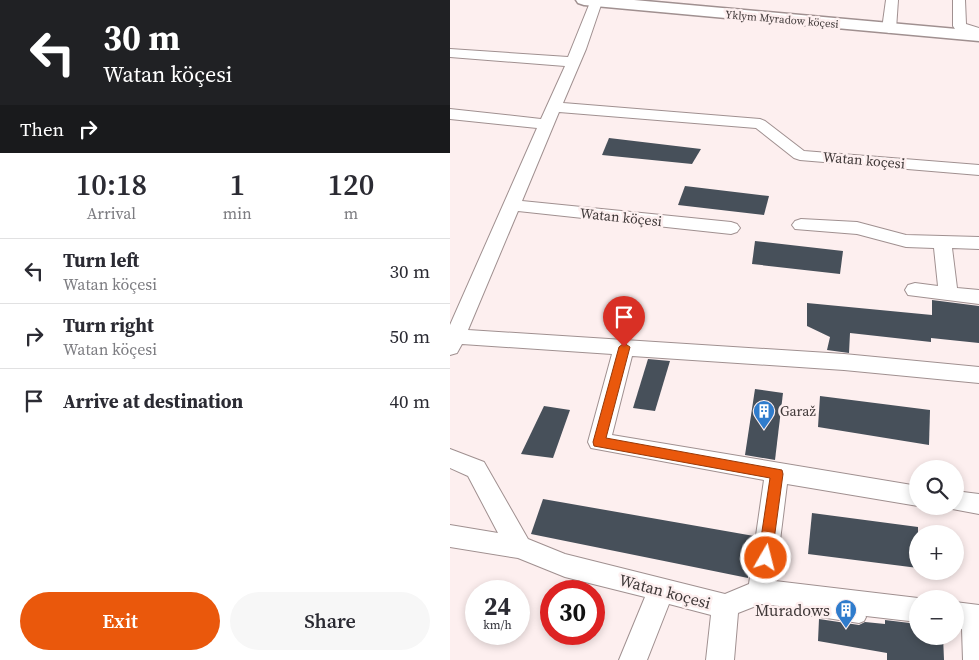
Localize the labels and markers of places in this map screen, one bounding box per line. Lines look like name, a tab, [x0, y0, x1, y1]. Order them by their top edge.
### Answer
pin	[603, 296, 645, 347]
building icon: Garaž	[752, 399, 776, 430]
place label: Garaž	[780, 401, 816, 421]
building icon: Muradows	[834, 598, 858, 629]
place label: Muradows	[755, 599, 830, 621]

